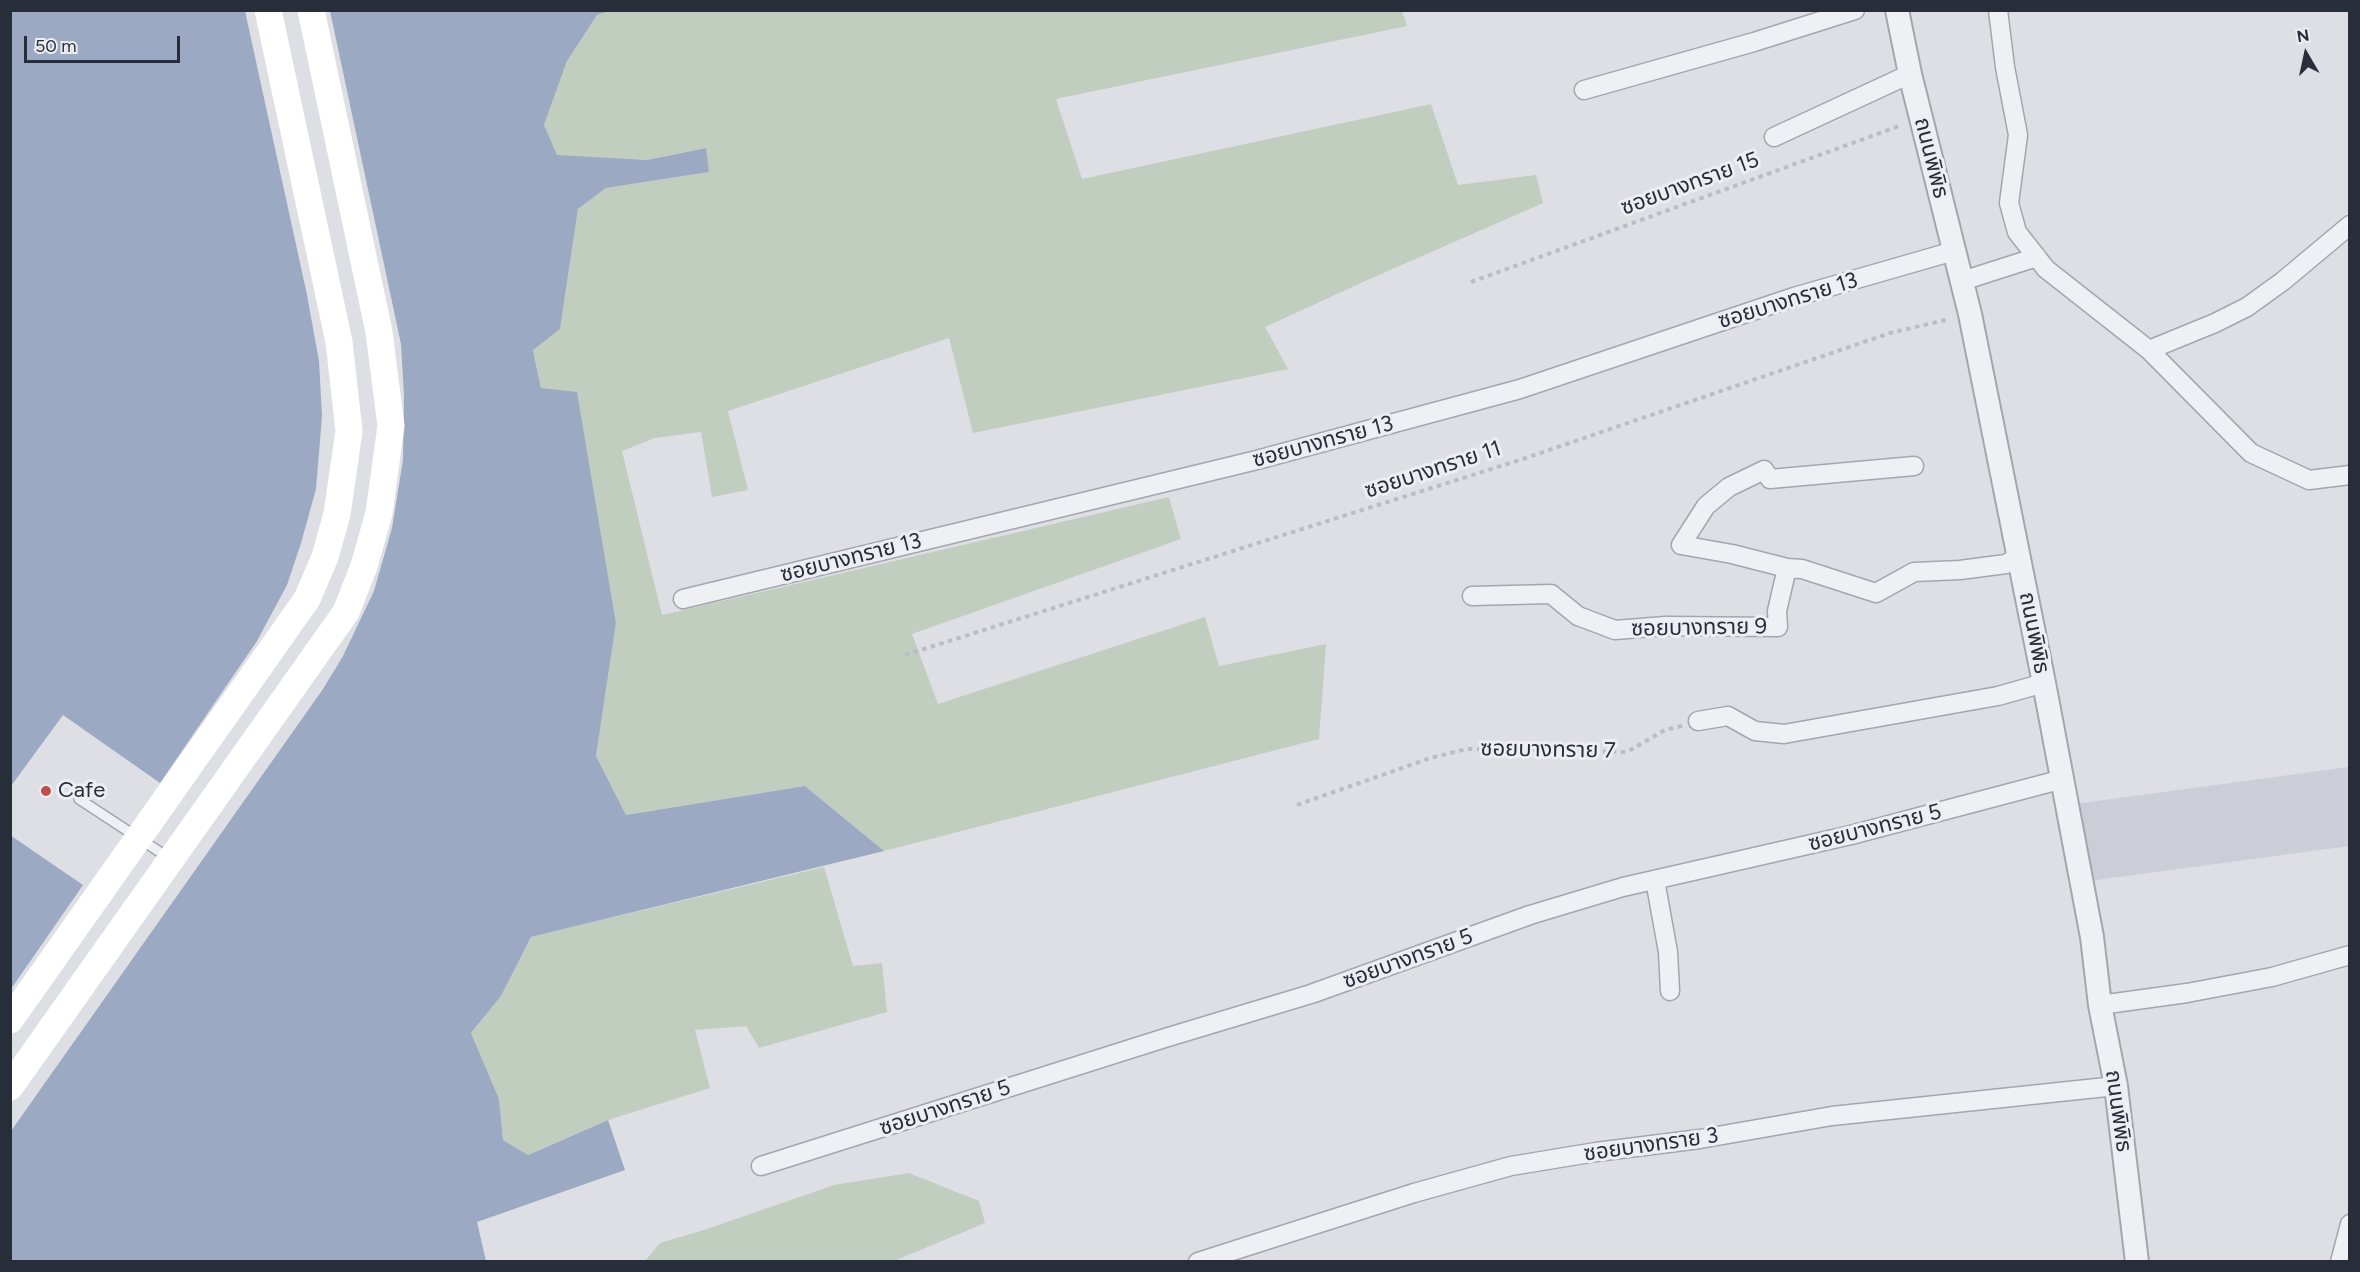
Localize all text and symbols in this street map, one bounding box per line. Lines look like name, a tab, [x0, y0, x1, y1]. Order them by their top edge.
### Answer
scale bar	[27, 24, 183, 62]
north arrow	[2276, 24, 2336, 84]
text: N	[2296, 25, 2311, 46]
text: 50 m	[35, 35, 77, 57]
street label: ถนนพิพิธ	[1908, 115, 1954, 201]
street label: ซอยบางทราย 15	[1617, 147, 1763, 221]
street label: ซอยบางทราย 13	[1715, 267, 1861, 335]
street label: ซอยบางทราย 13	[1250, 411, 1396, 473]
street label: ซอยบางทราย 11	[1362, 436, 1504, 504]
street label: ซอยบางทราย 13	[778, 528, 924, 588]
street label: ถนนพิพิธ	[2013, 590, 2055, 676]
street label: ซอยบางทราย 9	[1631, 614, 1767, 642]
street label: ซอยบางทราย 7	[1480, 736, 1616, 764]
place label: Cafe	[58, 778, 105, 804]
marker: Cafe	[39, 784, 53, 798]
street label: ซอยบางทราย 5	[1806, 799, 1944, 857]
street label: ซอยบางทราย 5	[1340, 923, 1476, 995]
street label: ถนนพิพิธ	[2099, 1068, 2137, 1154]
street label: ซอยบางทราย 5	[876, 1074, 1014, 1142]
street label: ซอยบางทราย 3	[1582, 1122, 1720, 1168]

